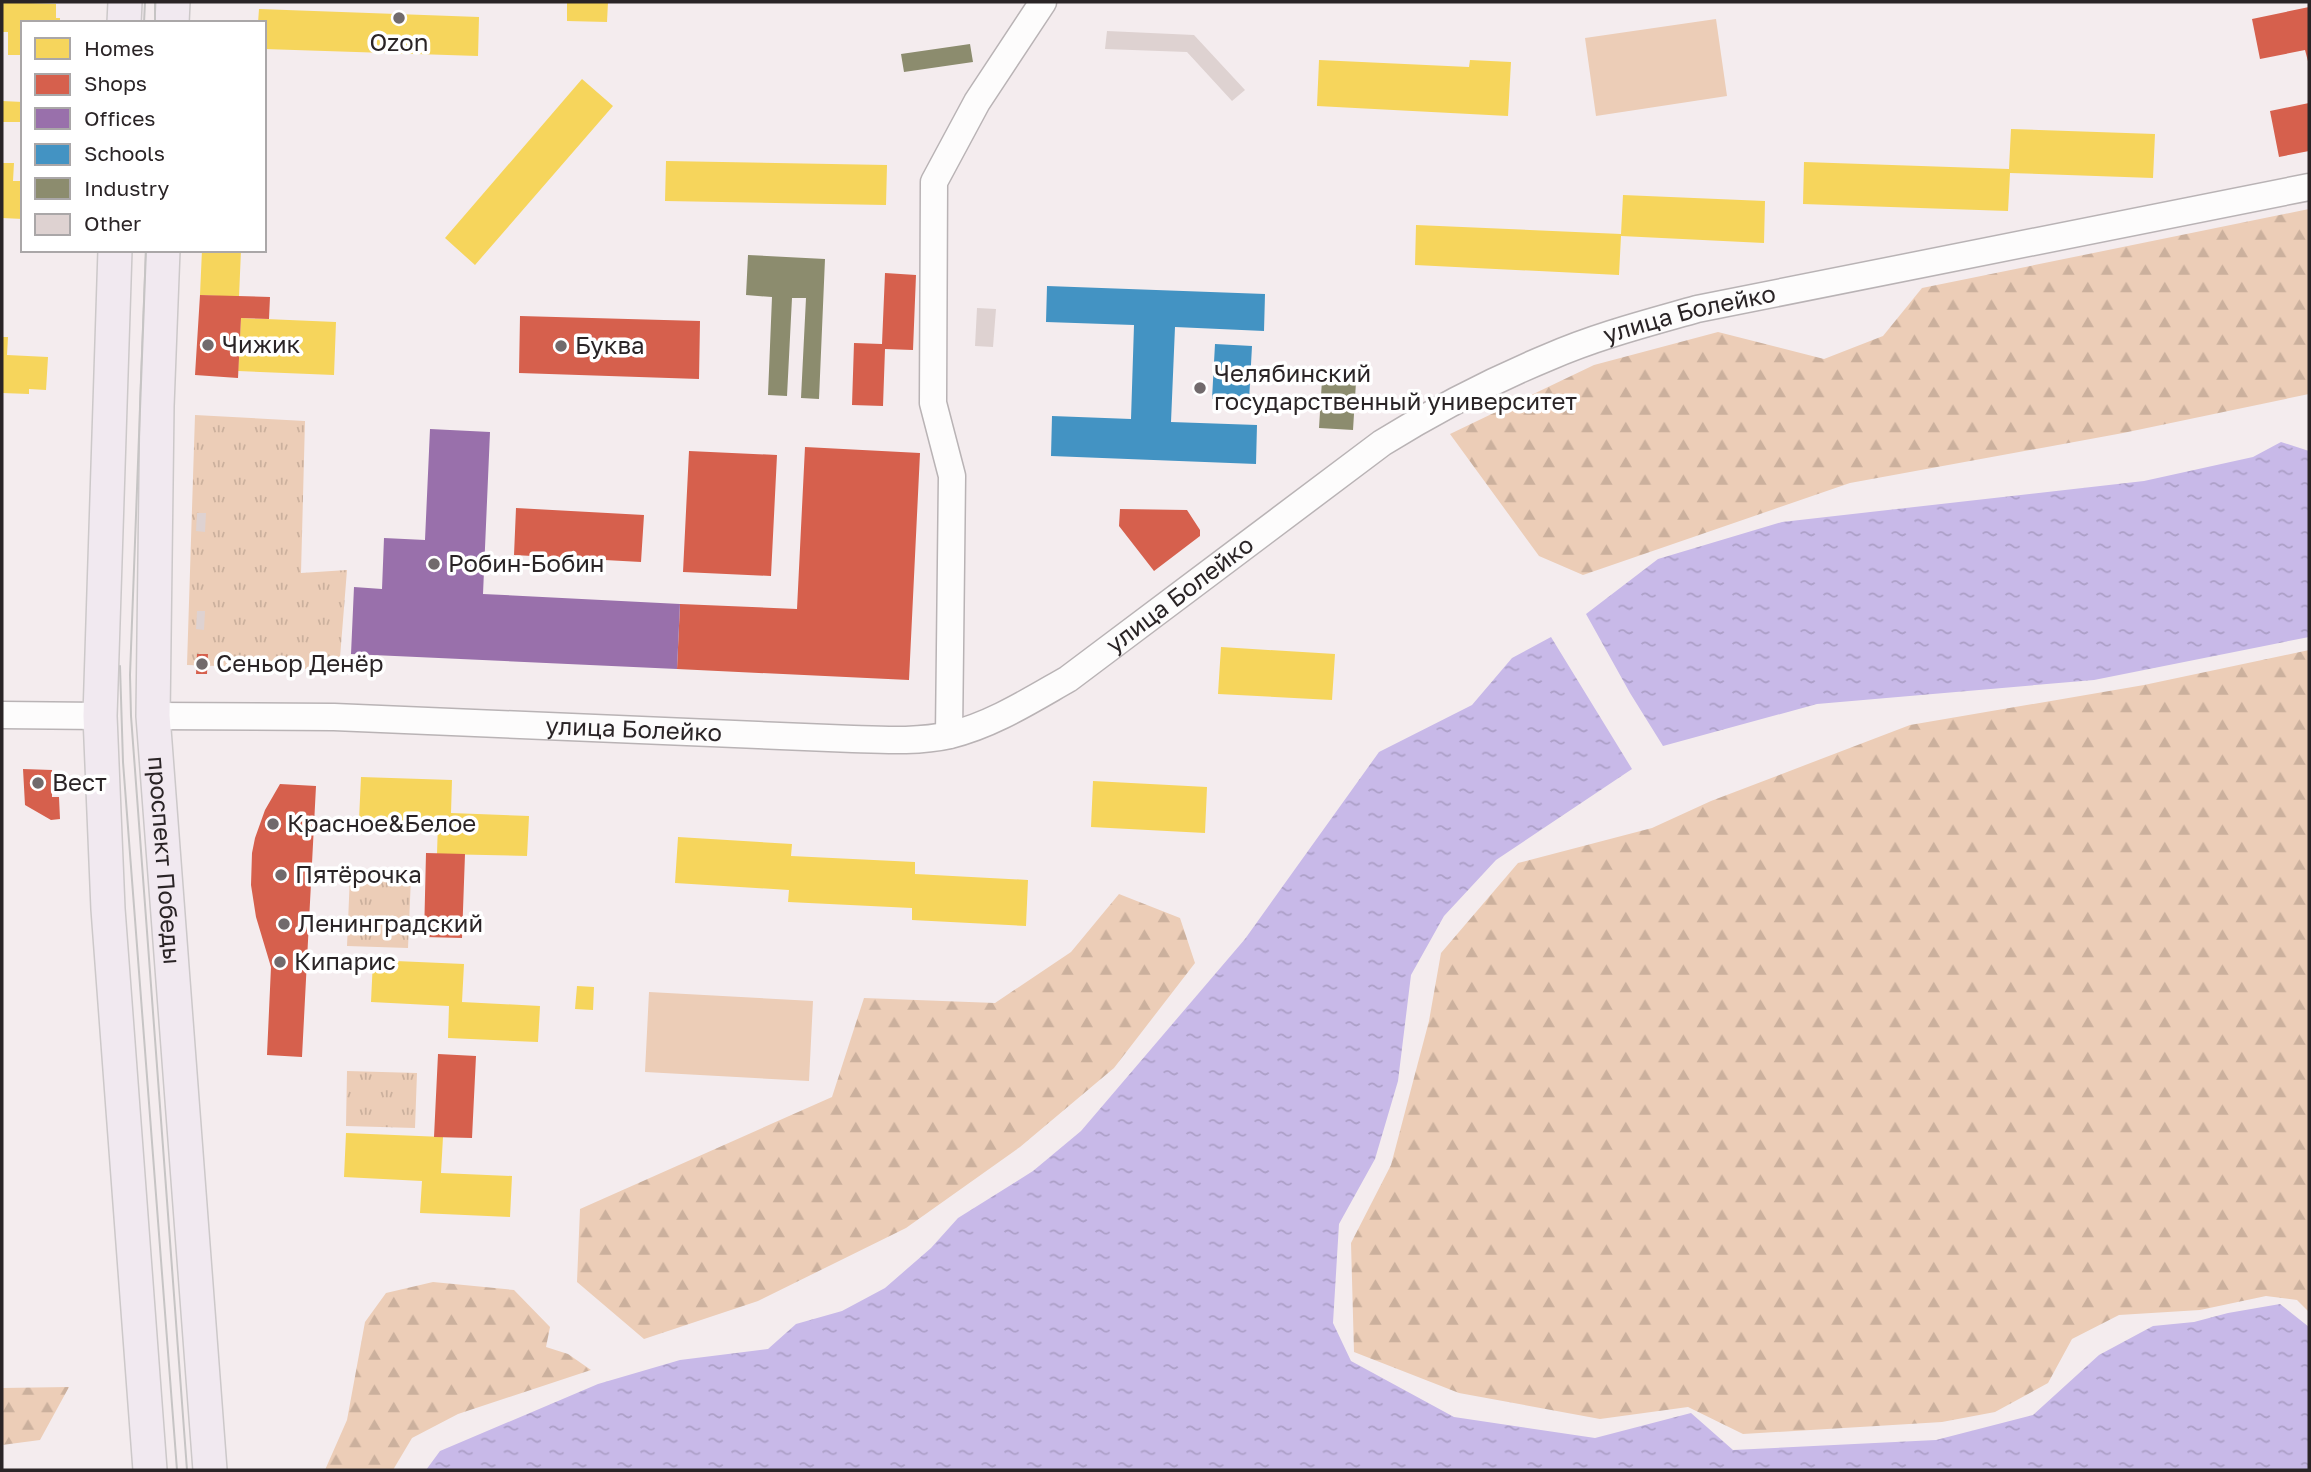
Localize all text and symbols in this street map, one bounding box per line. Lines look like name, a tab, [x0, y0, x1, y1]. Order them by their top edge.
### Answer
marker: Ozon	[391, 10, 407, 26]
legend	[21, 21, 266, 252]
place label: Ozon	[370, 27, 428, 56]
text: Homes	[84, 35, 154, 61]
text: Shops	[84, 70, 147, 96]
text: Offices	[84, 105, 155, 131]
text: Schools	[84, 140, 165, 166]
text: Industry	[84, 175, 169, 201]
text: Other	[84, 210, 141, 236]
street label: улица Болейко	[1599, 278, 1778, 349]
place label: Чижик	[222, 329, 301, 358]
place label: Буква	[575, 330, 645, 359]
marker: Чижик	[200, 337, 216, 353]
marker: Буква	[553, 338, 569, 354]
place label: Челябинский государственный университет	[1214, 358, 1577, 415]
marker: Челябинский государственный университет	[1192, 380, 1208, 396]
street label: улица Болейко	[1100, 529, 1258, 658]
place label: Робин-Бобин	[448, 548, 604, 577]
marker: Робин-Бобин	[426, 556, 442, 572]
place label: Сеньор Денёр	[216, 648, 383, 677]
marker: Сеньор Денёр	[194, 656, 210, 672]
street label: улица Болейко	[545, 710, 723, 746]
street label: проспект Победы	[143, 755, 188, 966]
place label: Вест	[52, 767, 107, 796]
marker: Вест	[30, 775, 46, 791]
place label: Красное&Белое	[287, 808, 476, 837]
marker: Красное&Белое	[265, 816, 281, 832]
place label: Пятёрочка	[295, 859, 422, 888]
marker: Пятёрочка	[273, 867, 289, 883]
place label: Ленинградский	[298, 908, 483, 937]
marker: Ленинградский	[276, 916, 292, 932]
place label: Кипарис	[294, 946, 396, 975]
marker: Кипарис	[272, 954, 288, 970]

